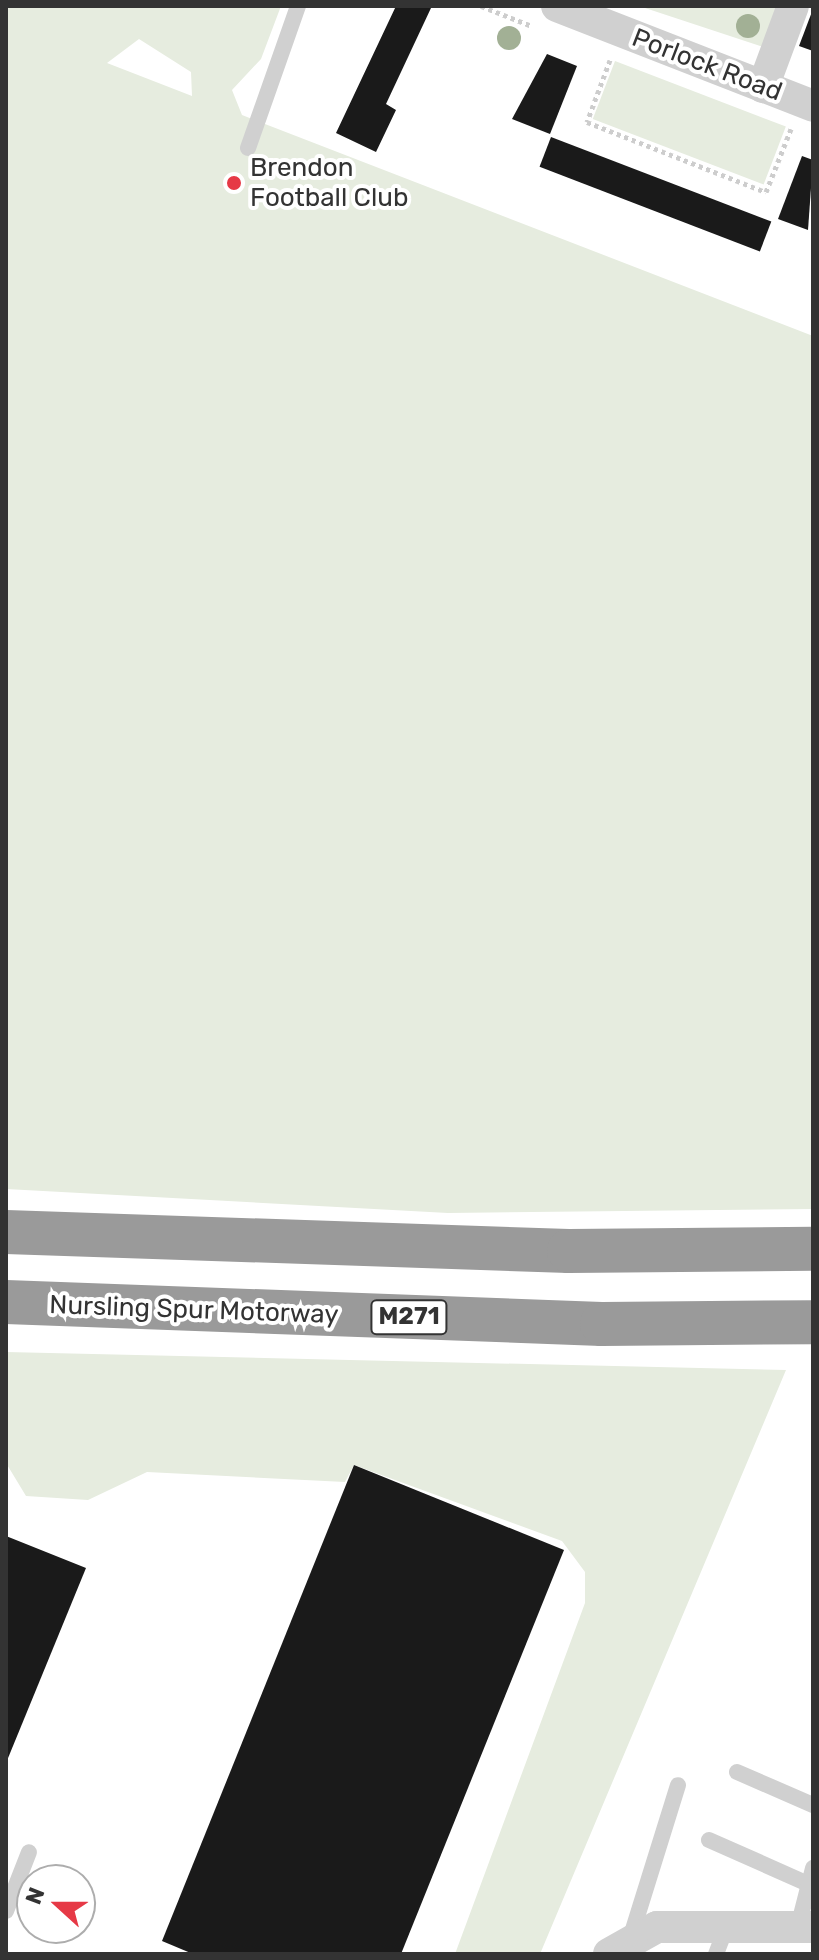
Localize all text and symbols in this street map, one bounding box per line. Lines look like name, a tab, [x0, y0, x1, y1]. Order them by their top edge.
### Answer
street label: Porlock Road	[628, 22, 786, 108]
place label: Brendon Football Club	[250, 152, 408, 214]
marker: Brendon Football Club	[225, 174, 243, 192]
street label: Nursling Spur Motorway	[49, 1289, 339, 1331]
road number: M271	[369, 1297, 449, 1337]
north arrow	[16, 1864, 96, 1944]
text: N	[20, 1884, 50, 1908]

